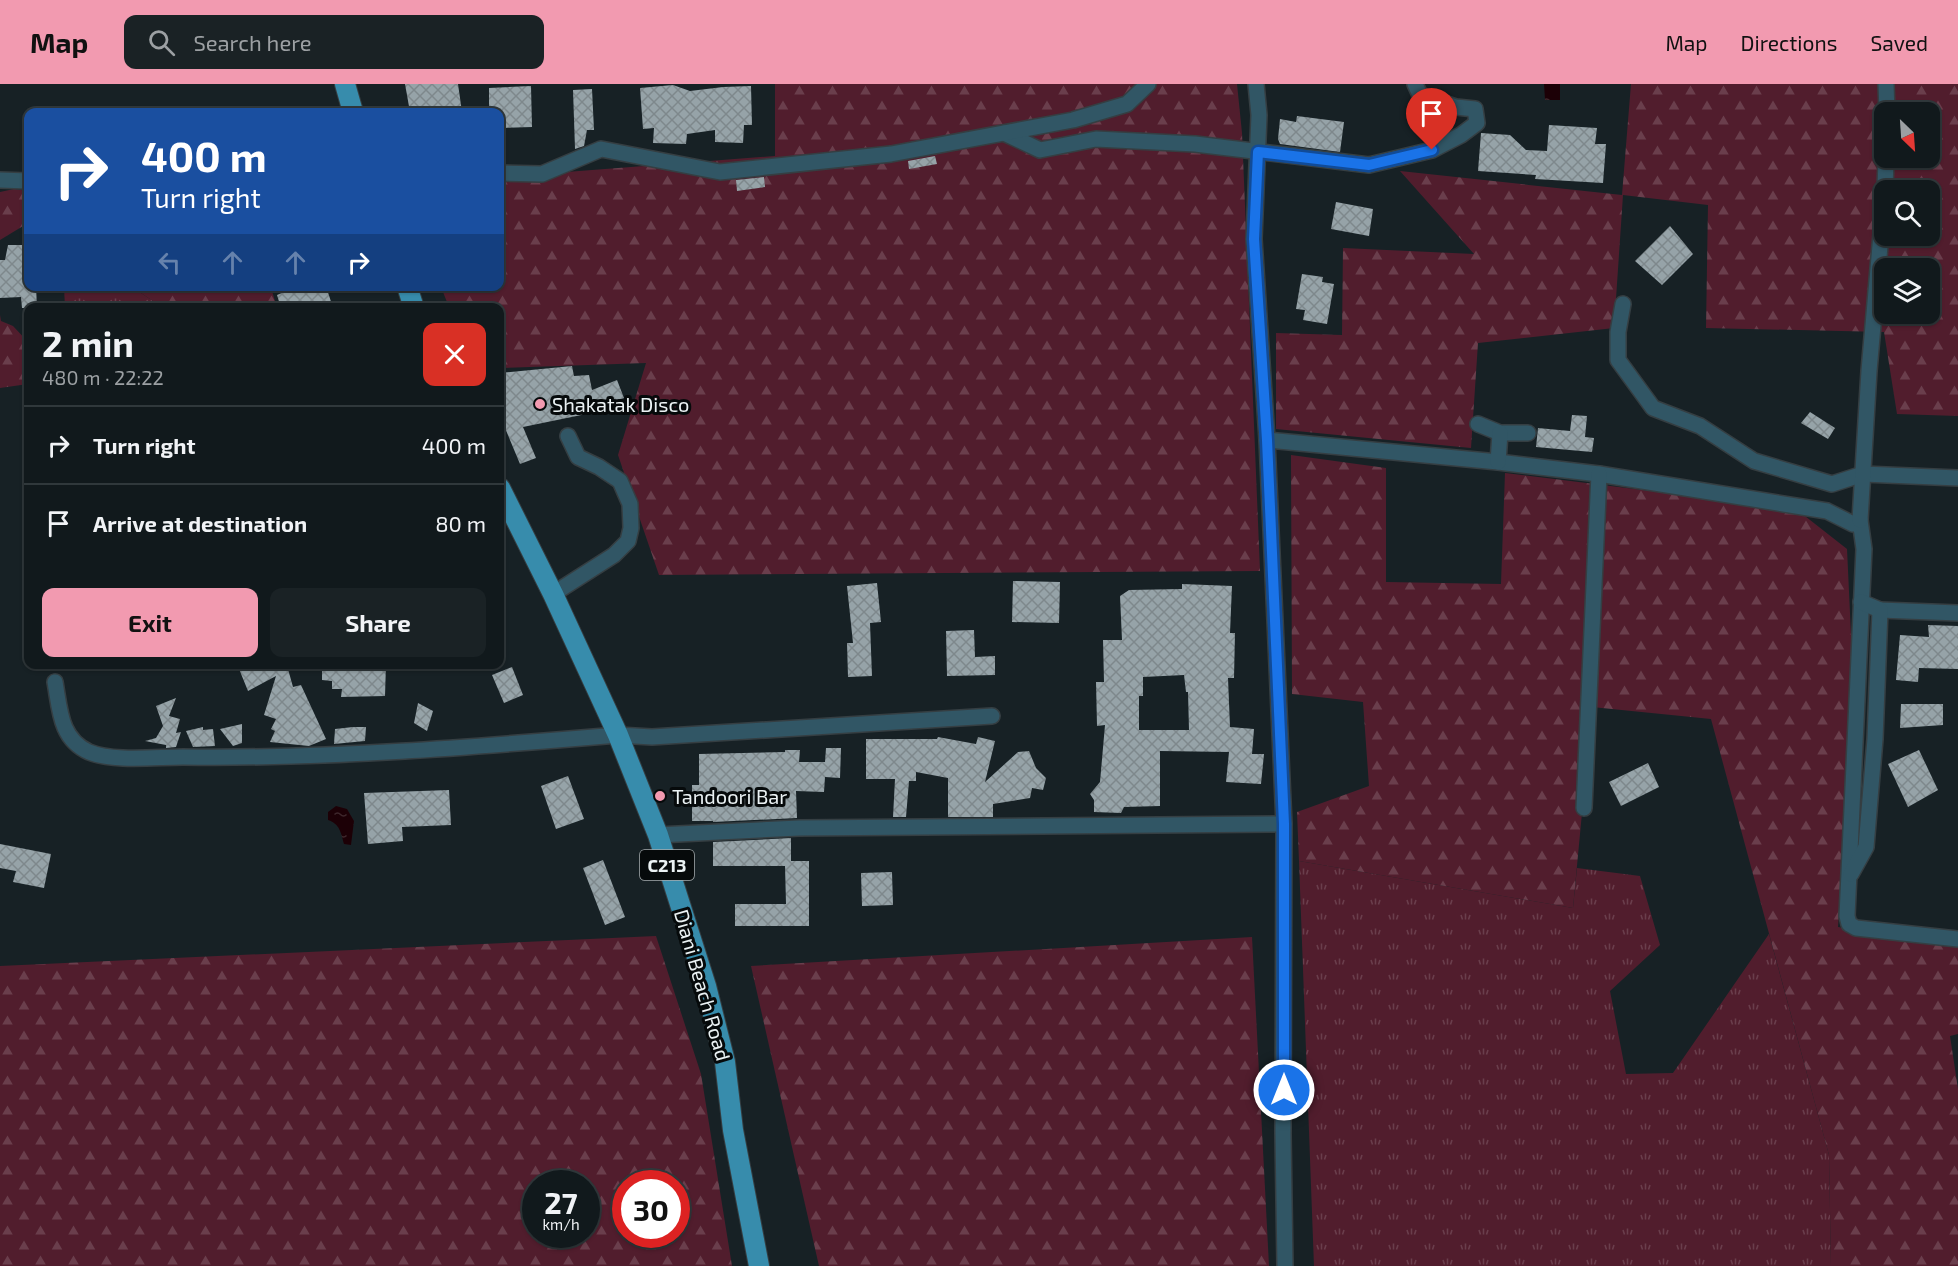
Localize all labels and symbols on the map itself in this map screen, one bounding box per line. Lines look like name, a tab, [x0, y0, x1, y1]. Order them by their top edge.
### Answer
pin	[1406, 88, 1457, 150]
north arrow	[1874, 102, 1940, 168]
place label: Shakatak Disco	[552, 392, 689, 416]
marker: Shakatak Disco	[533, 397, 547, 411]
place label: Tandoori Bar	[672, 784, 787, 808]
marker: Tandoori Bar	[653, 789, 667, 803]
road number: C213	[640, 850, 694, 880]
street label: Diani Beach Road	[670, 907, 736, 1063]
position arrow	[1252, 1058, 1316, 1122]
speed limit sign: 30	[612, 1170, 690, 1248]

